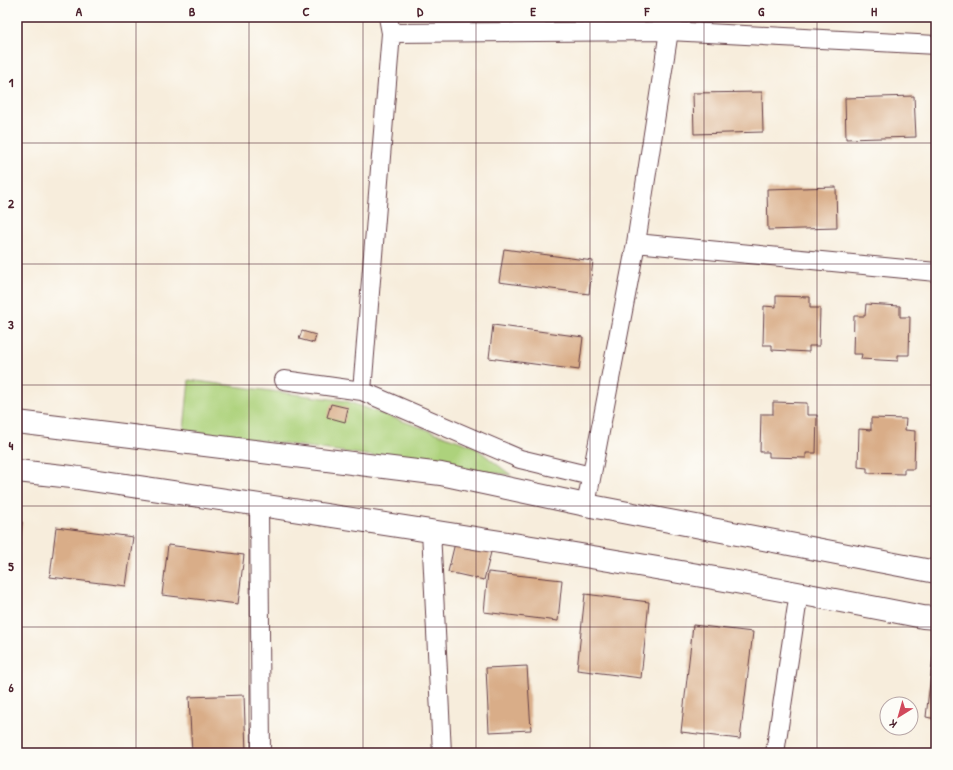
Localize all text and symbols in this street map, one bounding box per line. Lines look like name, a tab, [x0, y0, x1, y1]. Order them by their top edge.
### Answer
text: A	[76, 2, 83, 20]
text: B	[189, 2, 196, 20]
text: C	[302, 2, 310, 20]
text: D	[417, 2, 424, 20]
text: E	[530, 2, 536, 20]
text: F	[644, 2, 651, 20]
text: G	[758, 2, 765, 20]
text: H	[871, 2, 877, 20]
text: 1	[9, 73, 14, 91]
text: 2	[8, 194, 15, 212]
text: 3	[8, 315, 14, 333]
text: 4	[9, 436, 14, 454]
text: 5	[8, 557, 14, 575]
text: 6	[8, 678, 14, 696]
north arrow	[879, 696, 919, 736]
text: K	[886, 717, 899, 731]

